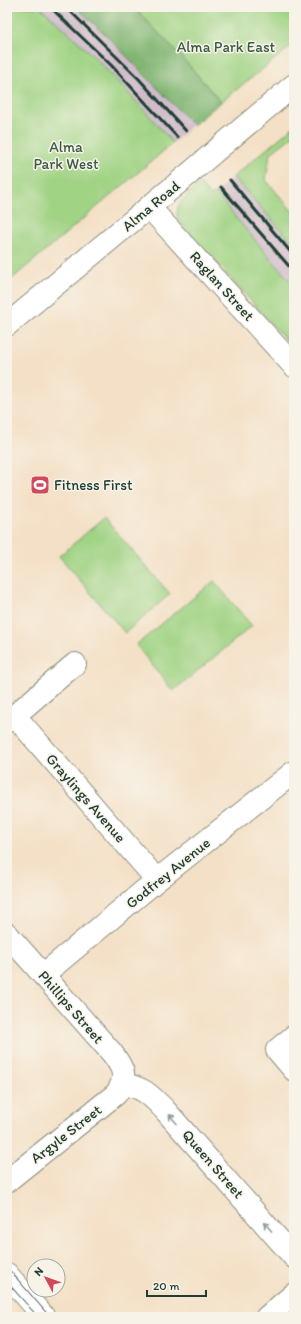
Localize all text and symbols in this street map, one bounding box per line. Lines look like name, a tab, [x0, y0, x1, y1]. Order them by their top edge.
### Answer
park label: Alma Park East	[177, 38, 276, 56]
park label: Alma Park West	[33, 138, 99, 173]
street label: Alma Road	[118, 177, 184, 235]
street label: Raglan Street	[186, 247, 258, 325]
sports icon: Fitness First	[29, 474, 51, 496]
place label: Fitness First	[54, 476, 133, 494]
street label: Graylings Avenue	[42, 750, 130, 846]
street label: Godfrey Avenue	[122, 834, 214, 912]
street label: Phillips Street	[34, 967, 108, 1047]
street label: Argyle Street	[27, 1101, 105, 1167]
one-way arrow	[169, 1115, 178, 1125]
street label: Queen Street	[178, 1126, 248, 1202]
one-way arrow	[264, 1222, 273, 1233]
north arrow	[26, 1258, 66, 1298]
text: N	[31, 1265, 46, 1279]
scale bar	[147, 1272, 206, 1298]
text: 20 m	[153, 1279, 180, 1293]

